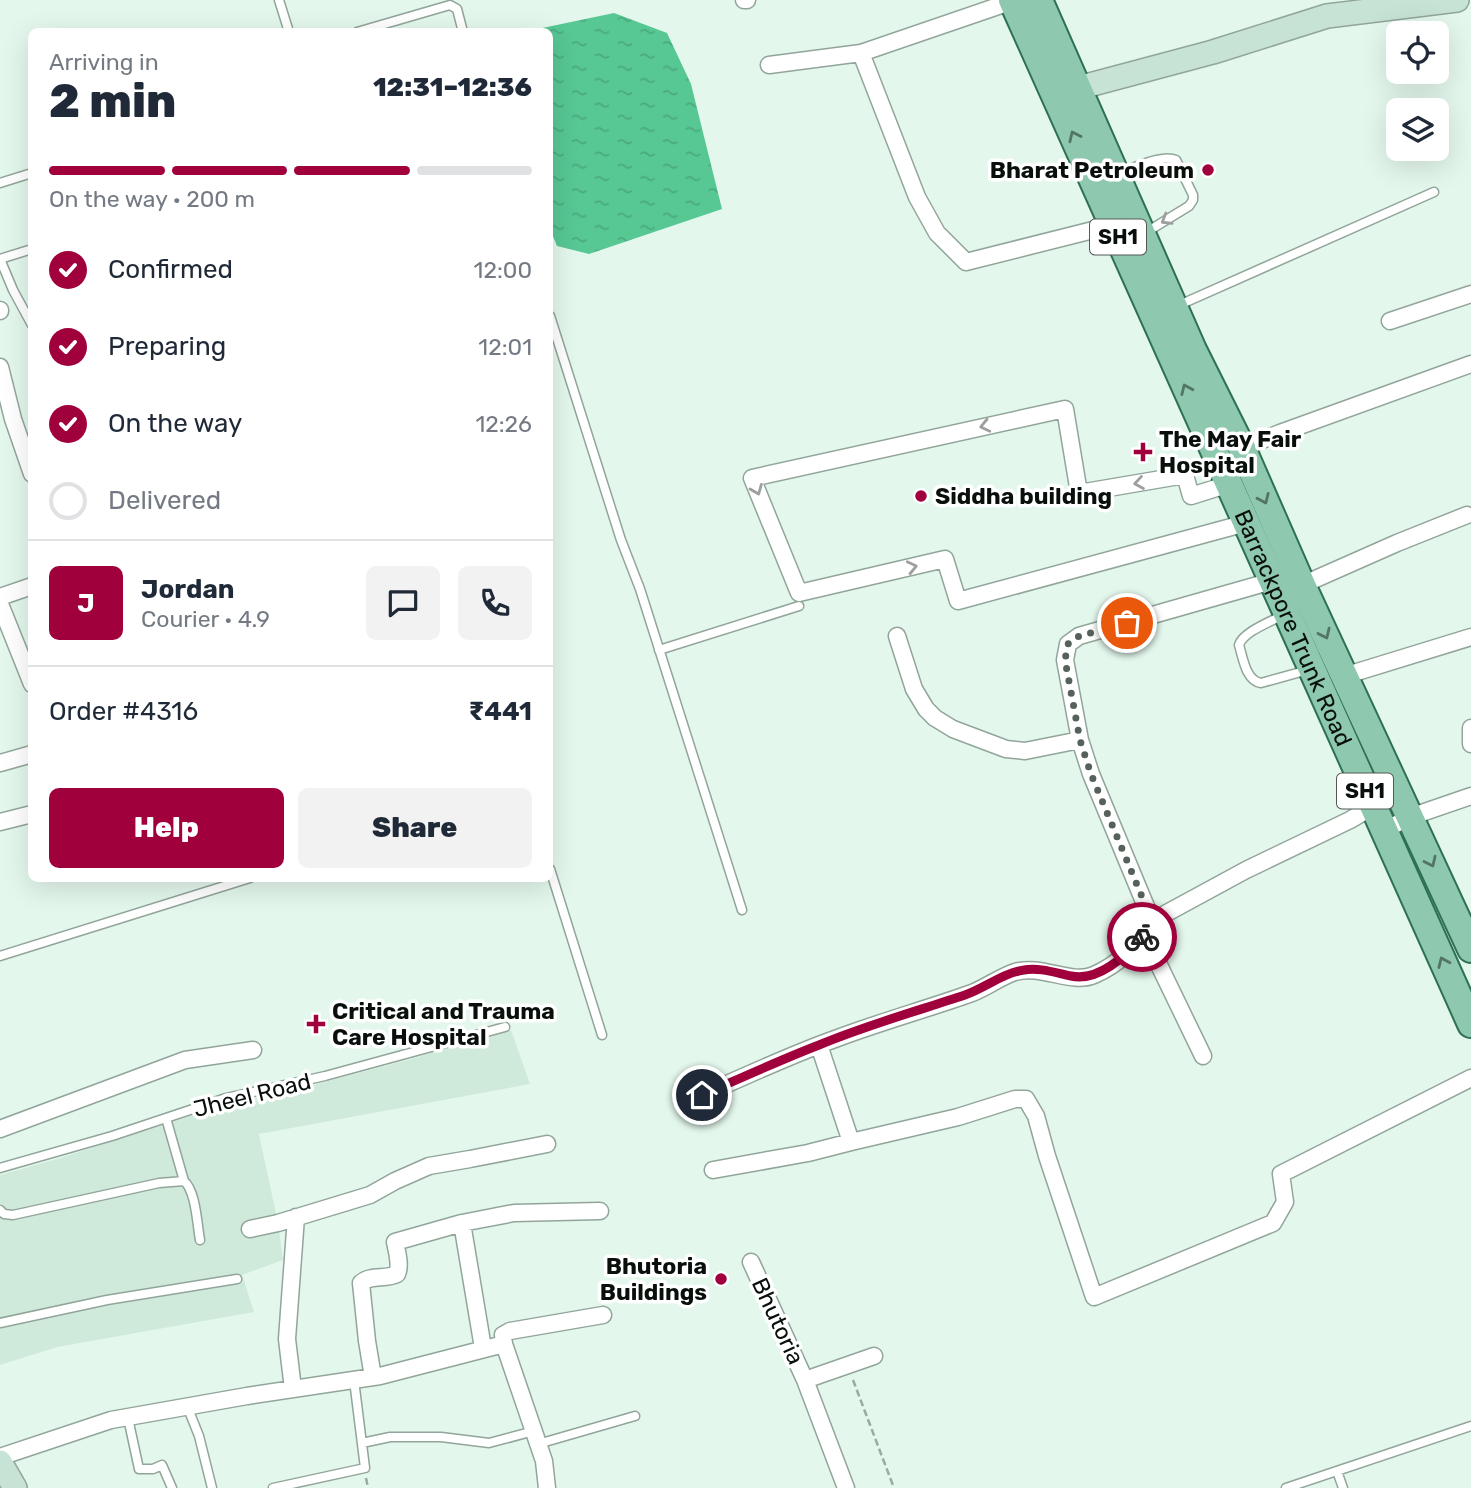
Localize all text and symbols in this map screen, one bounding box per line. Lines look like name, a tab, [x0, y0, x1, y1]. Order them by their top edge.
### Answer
map controls	[1386, 21, 1449, 161]
button: locate	[1386, 21, 1449, 84]
text: Arriving in	[49, 48, 159, 76]
text: 12:31–12:36	[373, 72, 532, 103]
text: 2 min	[49, 74, 176, 129]
button: layers	[1386, 98, 1449, 161]
one-way arrow	[1068, 131, 1082, 143]
place label: Bharat Petroleum	[990, 156, 1194, 184]
marker: Bharat Petroleum	[1200, 162, 1216, 178]
text: On the way · 200 m	[49, 185, 255, 213]
one-way arrow	[1160, 211, 1173, 224]
road number: SH1	[1090, 219, 1146, 254]
icon: check	[49, 251, 87, 289]
text: Confirmed	[108, 254, 233, 285]
text: 12:00	[474, 256, 532, 284]
icon: check	[49, 328, 87, 366]
text: Preparing	[108, 331, 226, 362]
text: 12:01	[478, 333, 532, 361]
one-way arrow	[1180, 383, 1194, 396]
icon: check	[49, 405, 87, 443]
text: On the way	[108, 408, 242, 439]
text: 12:26	[475, 410, 532, 438]
one-way arrow	[979, 418, 991, 433]
place label: The May Fair Hospital	[1159, 425, 1302, 479]
marker: The May Fair Hospital	[1133, 442, 1153, 462]
one-way arrow	[1133, 475, 1145, 490]
place label: Siddha building	[935, 482, 1112, 510]
one-way arrow	[749, 484, 763, 496]
text: Delivered	[108, 485, 221, 516]
marker: Siddha building	[913, 488, 929, 504]
one-way arrow	[1256, 492, 1270, 504]
street label: Barrackpore Trunk Road	[1228, 505, 1358, 750]
one-way arrow	[906, 561, 918, 575]
button: chat	[366, 566, 440, 640]
button: phone	[458, 566, 532, 640]
text: Jordan	[141, 574, 234, 605]
text: J	[77, 588, 95, 619]
pin	[1097, 593, 1157, 653]
icon: bag	[1108, 604, 1146, 642]
text: Courier · 4.9	[141, 605, 270, 633]
one-way arrow	[1317, 626, 1331, 639]
text: Order #4316	[49, 696, 198, 727]
text: ₹441	[469, 696, 532, 727]
road number: SH1	[1337, 774, 1393, 808]
button: Help	[49, 788, 284, 868]
button: Share	[298, 788, 532, 868]
one-way arrow	[1423, 855, 1437, 867]
courier	[1107, 902, 1177, 972]
icon: bike	[1123, 918, 1161, 956]
one-way arrow	[1437, 957, 1451, 969]
place label: Critical and Trauma Care Hospital	[332, 997, 555, 1051]
marker: Critical and Trauma Care Hospital	[306, 1014, 326, 1034]
pin	[672, 1065, 732, 1125]
street label: Jheel Road	[190, 1067, 314, 1123]
icon: home	[683, 1076, 721, 1114]
place label: Bhutoria Buildings	[600, 1252, 707, 1306]
marker: Bhutoria Buildings	[713, 1271, 729, 1287]
street label: Bhutoria	[746, 1273, 810, 1369]

